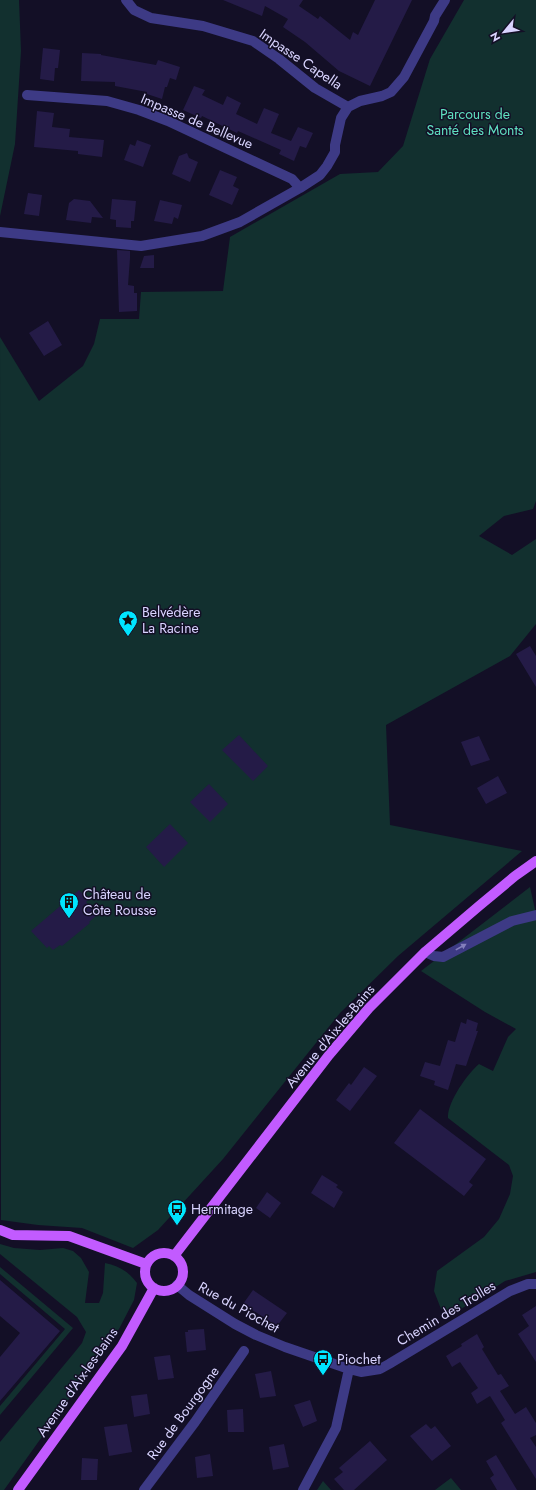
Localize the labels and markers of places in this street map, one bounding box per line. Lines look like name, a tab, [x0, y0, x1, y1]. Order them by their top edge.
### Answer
place label: Belvédère La Racine	[142, 602, 200, 638]
place icon: Belvédère La Racine	[117, 609, 139, 637]
place label: Château de Côte Rousse	[83, 884, 156, 920]
building icon: Château de Côte Rousse	[58, 891, 80, 919]
bus stop icon: Hermitage	[166, 1198, 188, 1226]
place label: Hermitage	[191, 1199, 253, 1219]
bus stop icon: Piochet	[312, 1348, 334, 1376]
place label: Piochet	[337, 1349, 381, 1369]

